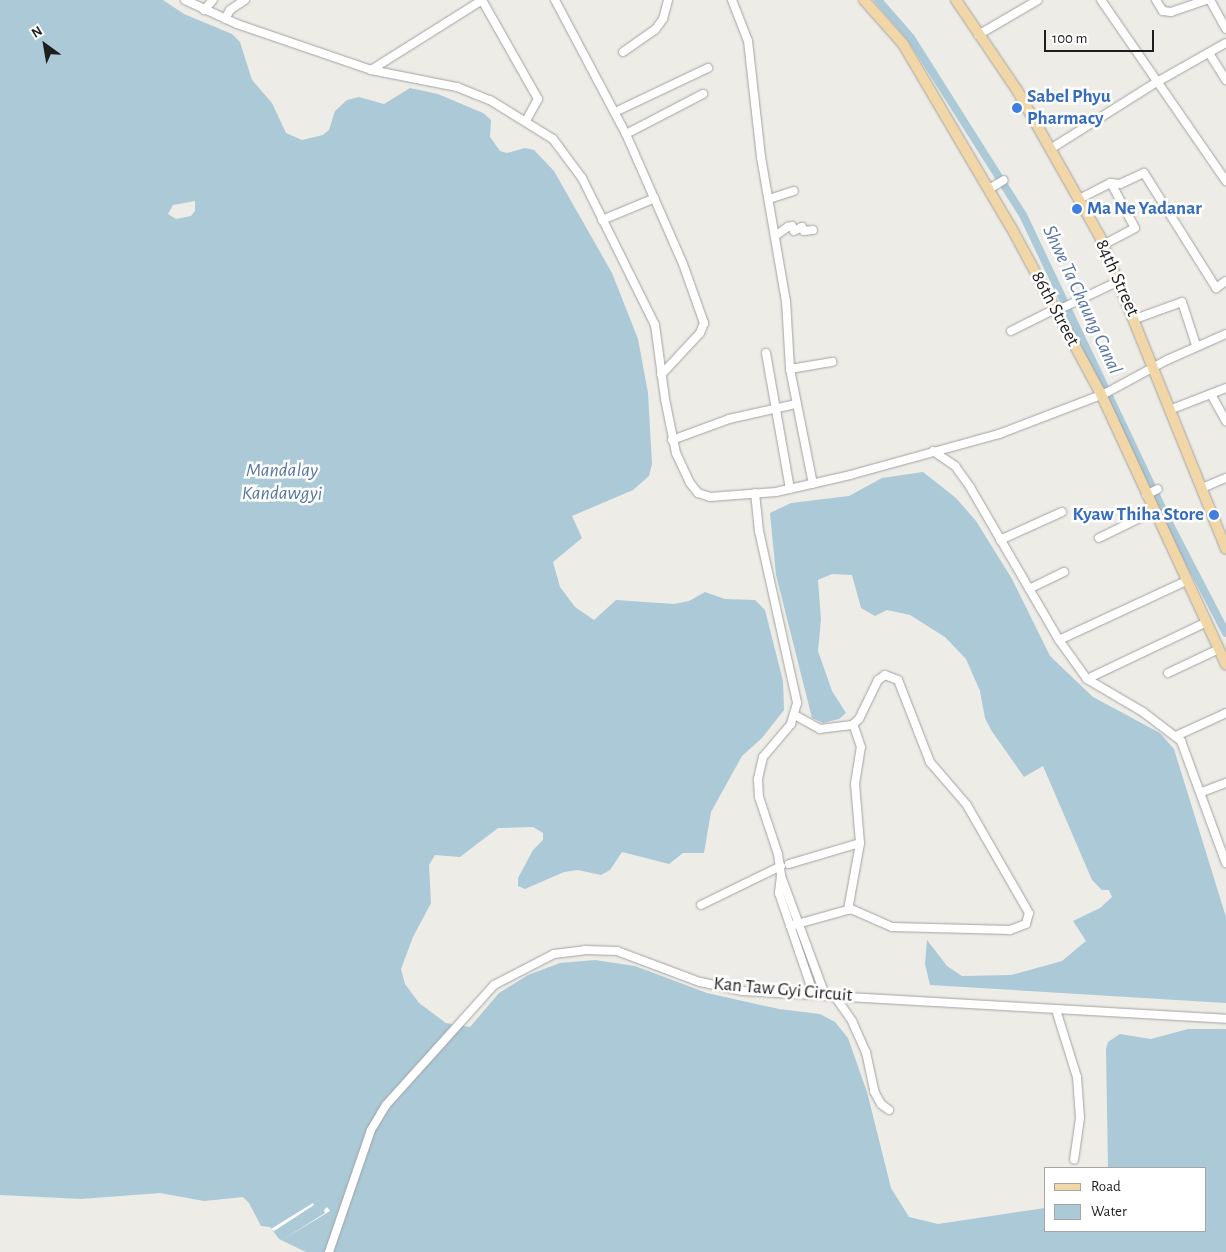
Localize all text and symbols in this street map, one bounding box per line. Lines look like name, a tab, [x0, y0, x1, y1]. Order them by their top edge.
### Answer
north arrow	[20, 20, 70, 70]
scale bar	[1046, 20, 1156, 52]
text: N	[29, 24, 45, 41]
text: 100 m	[1052, 31, 1087, 46]
place label: Sabel Phyu Pharmacy	[1027, 86, 1111, 130]
marker: Sabel Phyu Pharmacy	[1011, 102, 1023, 114]
place label: Ma Ne Yadanar	[1087, 198, 1202, 220]
marker: Ma Ne Yadanar	[1071, 203, 1083, 215]
water label: Shwe Ta Chaung Canal	[1037, 222, 1127, 378]
street label: 84th Street	[1090, 236, 1144, 320]
street label: 86th Street	[1026, 268, 1084, 350]
water label: Mandalay Kandawgyi	[242, 459, 322, 506]
place label: Kyaw Thiha Store	[1073, 504, 1204, 526]
marker: Kyaw Thiha Store	[1208, 509, 1220, 521]
street label: Kan Taw Gyi Circuit	[713, 973, 853, 1007]
legend	[1044, 1167, 1206, 1232]
text: Road	[1091, 1179, 1121, 1194]
text: Water	[1091, 1204, 1127, 1219]

